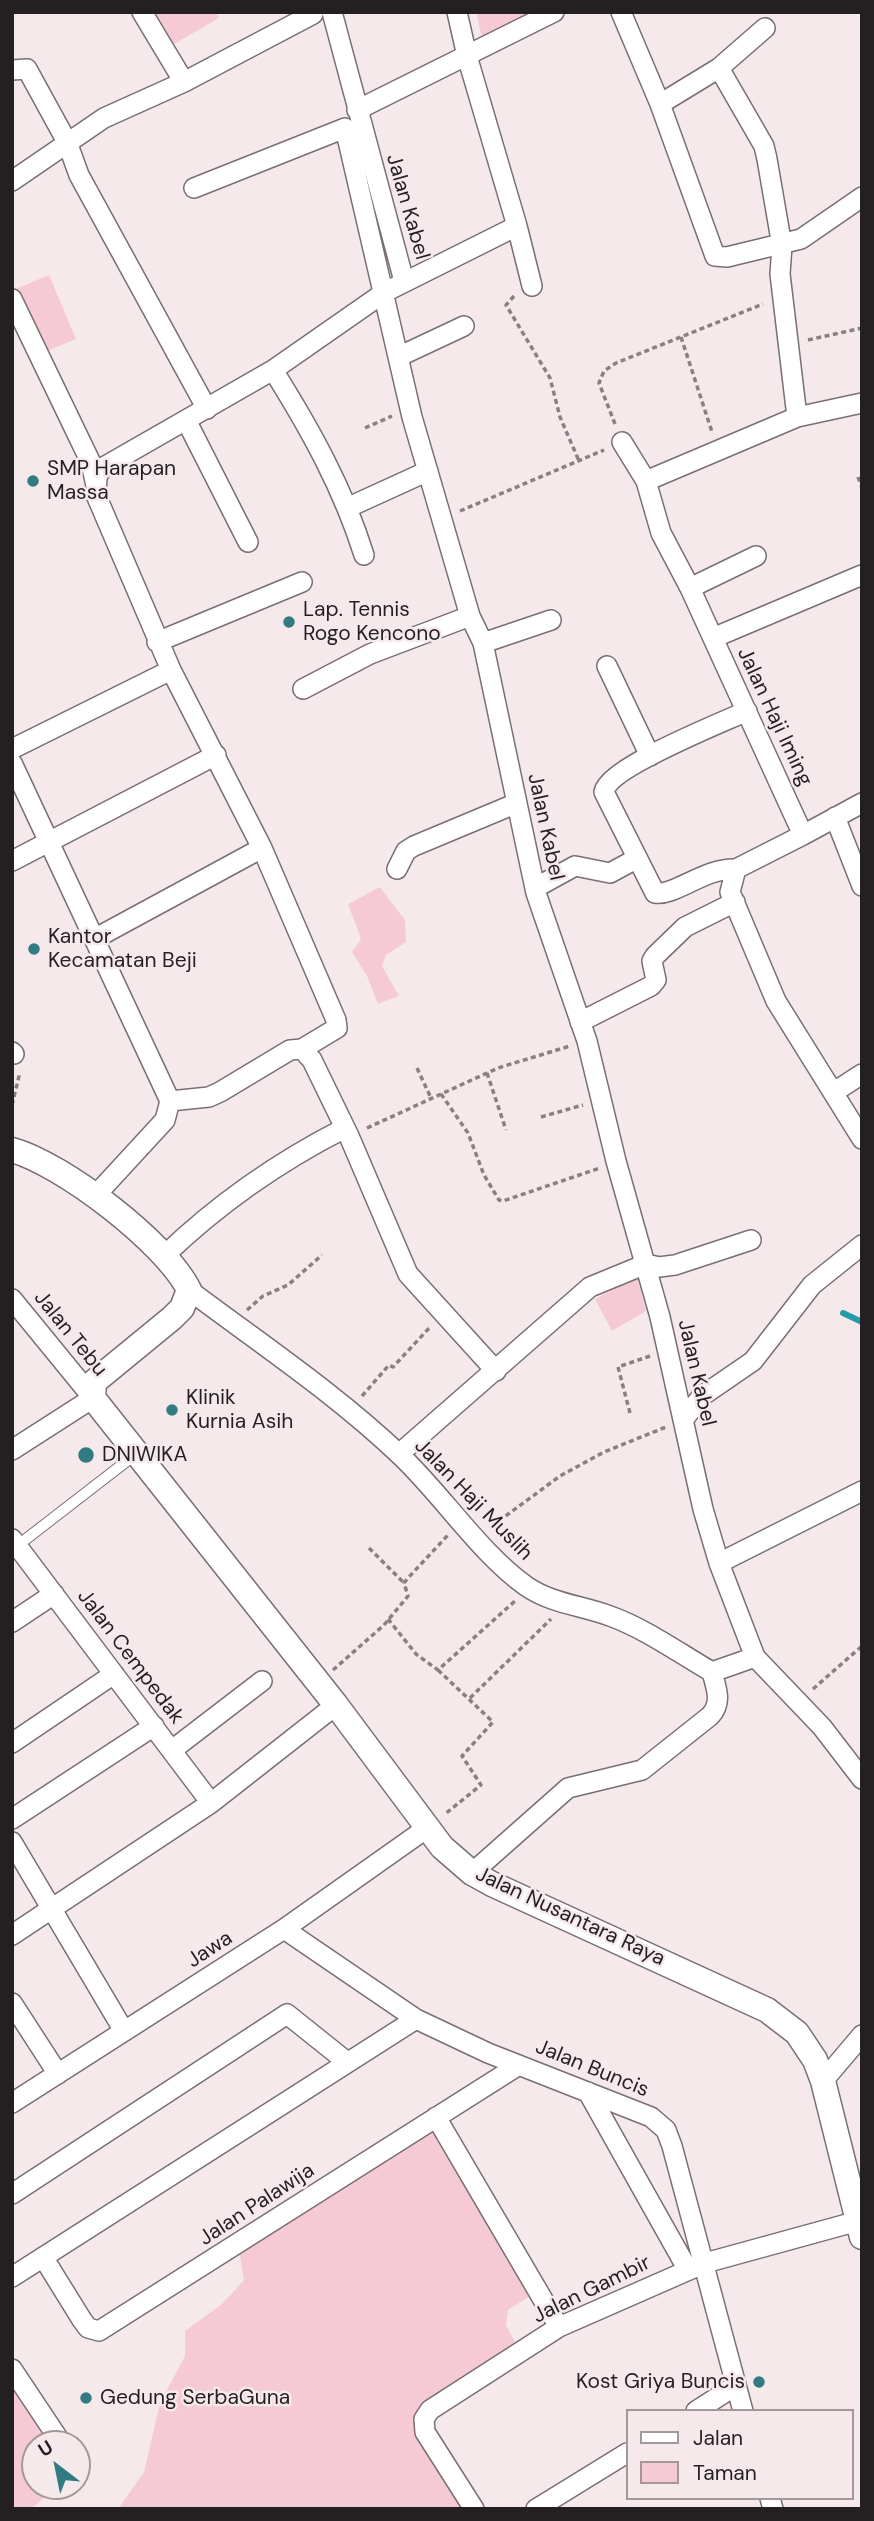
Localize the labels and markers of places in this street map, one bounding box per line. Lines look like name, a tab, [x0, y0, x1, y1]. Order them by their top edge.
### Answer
place label: SMP Harapan Massa	[47, 456, 176, 506]
marker: SMP Harapan Massa	[25, 473, 41, 489]
place label: Lap. Tennis Rogo Kencono	[303, 597, 441, 647]
marker: Lap. Tennis Rogo Kencono	[281, 614, 297, 630]
place label: Kantor Kecamatan Beji	[48, 924, 197, 974]
marker: Kantor Kecamatan Beji	[26, 941, 42, 957]
place label: Klinik Kurnia Asih	[186, 1385, 293, 1435]
marker: Klinik Kurnia Asih	[164, 1402, 180, 1418]
place label: DNIWIKA	[102, 1442, 187, 1468]
marker: DNIWIKA	[76, 1445, 96, 1465]
place label: Kost Griya Buncis	[576, 2369, 745, 2395]
marker: Kost Griya Buncis	[751, 2374, 767, 2390]
place label: Gedung SerbaGuna	[100, 2385, 290, 2411]
marker: Gedung SerbaGuna	[78, 2390, 94, 2406]

